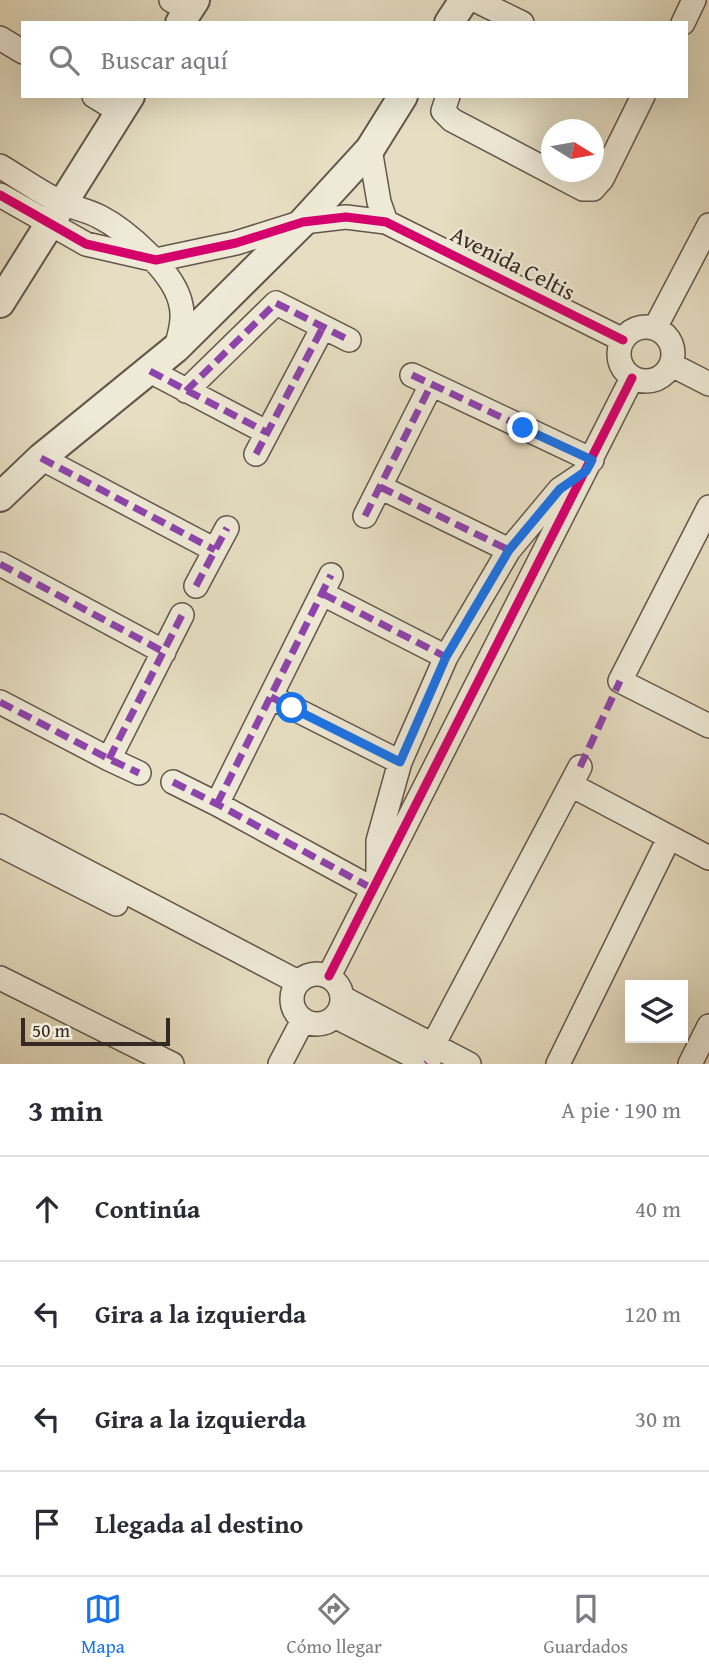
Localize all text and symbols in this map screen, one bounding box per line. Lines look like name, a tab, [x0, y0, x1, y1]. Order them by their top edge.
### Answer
search box	[21, 21, 688, 98]
text: Buscar aquí	[101, 40, 228, 79]
icon: search	[45, 41, 83, 79]
north arrow	[541, 119, 604, 182]
street label: Avenida Celtis	[445, 217, 581, 308]
route end	[507, 412, 538, 443]
route start	[276, 692, 307, 723]
map controls	[625, 980, 688, 1043]
button: layers	[625, 980, 688, 1043]
scale bar	[21, 1015, 170, 1047]
text: 50 m	[32, 1016, 70, 1044]
text: 3 min	[28, 1088, 103, 1132]
text: A pie · 190 m	[561, 1093, 681, 1126]
text: Continúa	[95, 1189, 200, 1228]
icon: ahead	[28, 1190, 66, 1228]
text: 40 m	[635, 1192, 681, 1225]
text: Gira a la izquierda	[95, 1294, 306, 1333]
icon: left	[28, 1295, 66, 1333]
text: 120 m	[624, 1297, 681, 1330]
text: Gira a la izquierda	[95, 1399, 306, 1438]
icon: left	[28, 1400, 66, 1438]
text: 30 m	[635, 1402, 681, 1435]
text: Llegada al destino	[95, 1504, 303, 1543]
icon: arrive	[28, 1505, 66, 1543]
tab: Mapa	[81, 1590, 125, 1660]
tab: Cómo llegar	[286, 1590, 382, 1660]
tab: Guardados	[543, 1590, 628, 1660]

